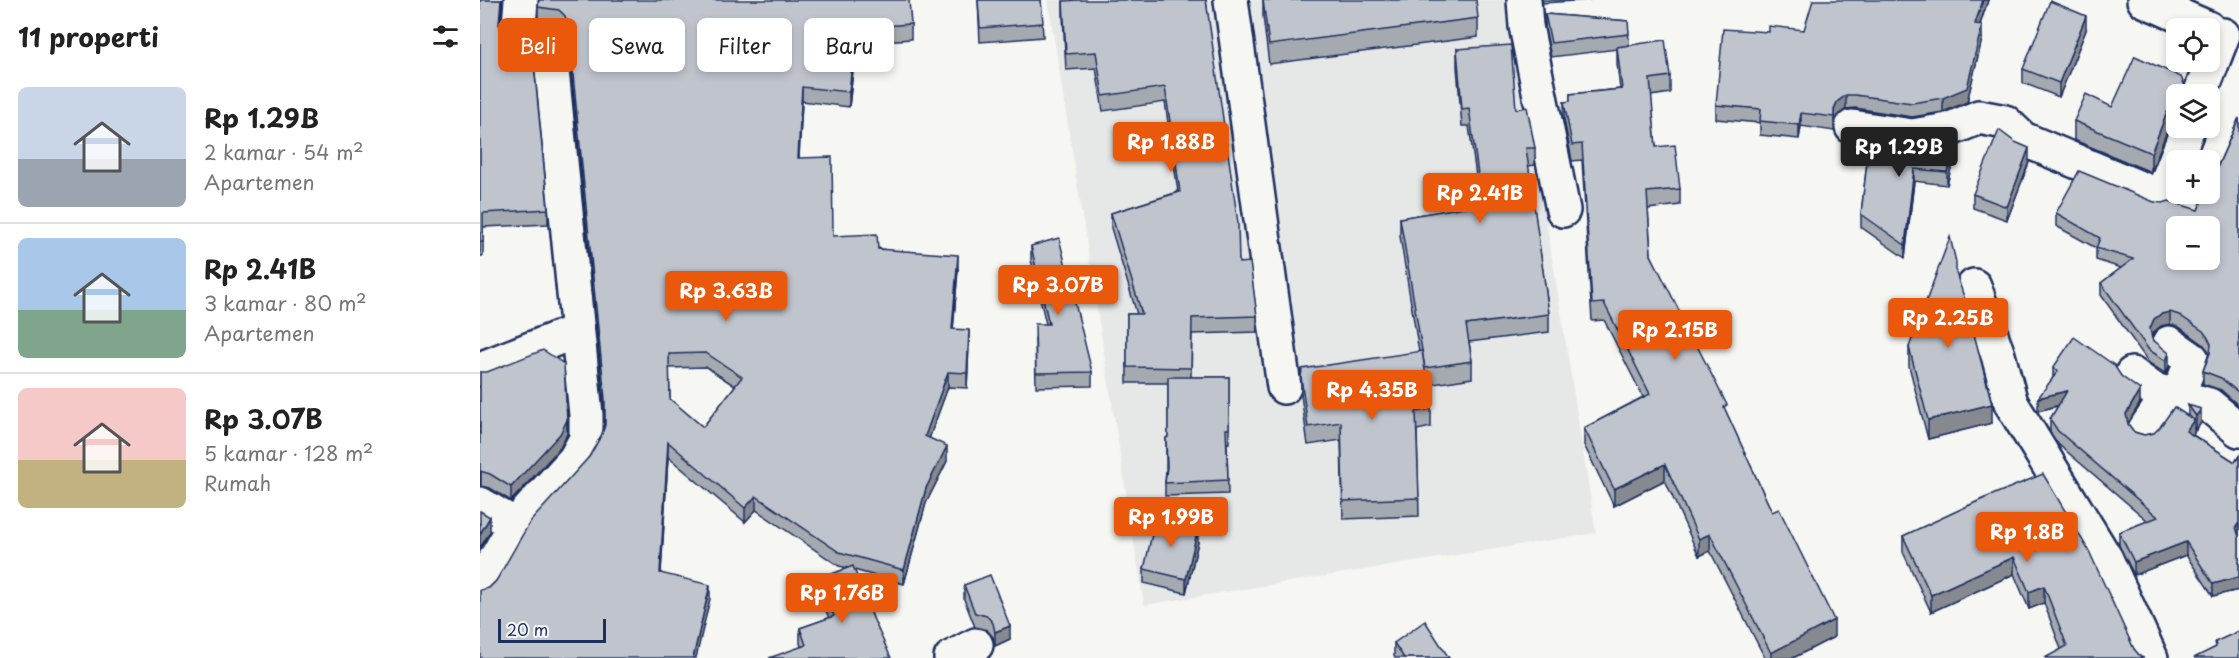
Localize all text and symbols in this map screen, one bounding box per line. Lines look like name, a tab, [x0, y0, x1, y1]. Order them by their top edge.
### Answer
text: 11 properti	[18, 17, 159, 56]
chip: Beli	[498, 18, 577, 72]
chip: Sewa	[589, 18, 685, 72]
chip: Filter	[697, 18, 792, 72]
chip: Baru	[804, 18, 894, 72]
map controls	[2166, 18, 2220, 270]
button: locate	[2166, 18, 2220, 72]
icon: filters	[429, 20, 462, 53]
button: layers	[2166, 84, 2220, 138]
text: Rp 1.29B	[204, 98, 319, 137]
icon: home	[66, 111, 138, 183]
pin: Rp 1.88B	[1109, 122, 1233, 173]
text: Rp 1.88B	[1127, 126, 1215, 156]
pin: Rp 1.29B	[1837, 127, 1961, 178]
text: Rp 1.29B	[1855, 131, 1943, 161]
text: 2 kamar · 54 m²	[204, 137, 364, 167]
button: +	[2166, 150, 2220, 204]
text: Apartemen	[204, 167, 315, 197]
pin: Rp 2.41B	[1418, 173, 1542, 224]
text: Rp 2.41B	[1437, 177, 1523, 207]
button: −	[2166, 216, 2220, 270]
text: Rp 2.41B	[204, 249, 316, 288]
icon: home	[66, 262, 138, 334]
pin: Rp 3.07B	[996, 265, 1120, 316]
text: Rp 3.07B	[1012, 269, 1104, 299]
pin: Rp 3.63B	[664, 271, 788, 322]
text: Rp 3.63B	[679, 275, 773, 305]
text: 3 kamar · 80 m²	[204, 288, 367, 318]
pin: Rp 2.25B	[1886, 298, 2010, 349]
text: Rp 2.25B	[1902, 302, 1994, 332]
pin: Rp 2.15B	[1613, 310, 1737, 361]
text: Rp 2.15B	[1632, 314, 1718, 344]
text: Apartemen	[204, 318, 315, 348]
pin: Rp 4.35B	[1310, 370, 1434, 421]
text: Rp 4.35B	[1326, 374, 1418, 404]
text: Rp 3.07B	[204, 399, 323, 438]
icon: home	[66, 412, 138, 484]
text: 5 kamar · 128 m²	[204, 438, 373, 468]
text: Rumah	[204, 468, 271, 498]
pin: Rp 1.99B	[1109, 497, 1233, 548]
text: Rp 1.99B	[1128, 501, 1214, 531]
pin: Rp 1.8B	[1972, 512, 2082, 563]
text: Rp 1.8B	[1990, 516, 2064, 546]
pin: Rp 1.76B	[780, 573, 904, 624]
text: Rp 1.76B	[800, 577, 884, 607]
scale bar	[498, 616, 606, 644]
text: 20 m	[507, 617, 548, 641]

